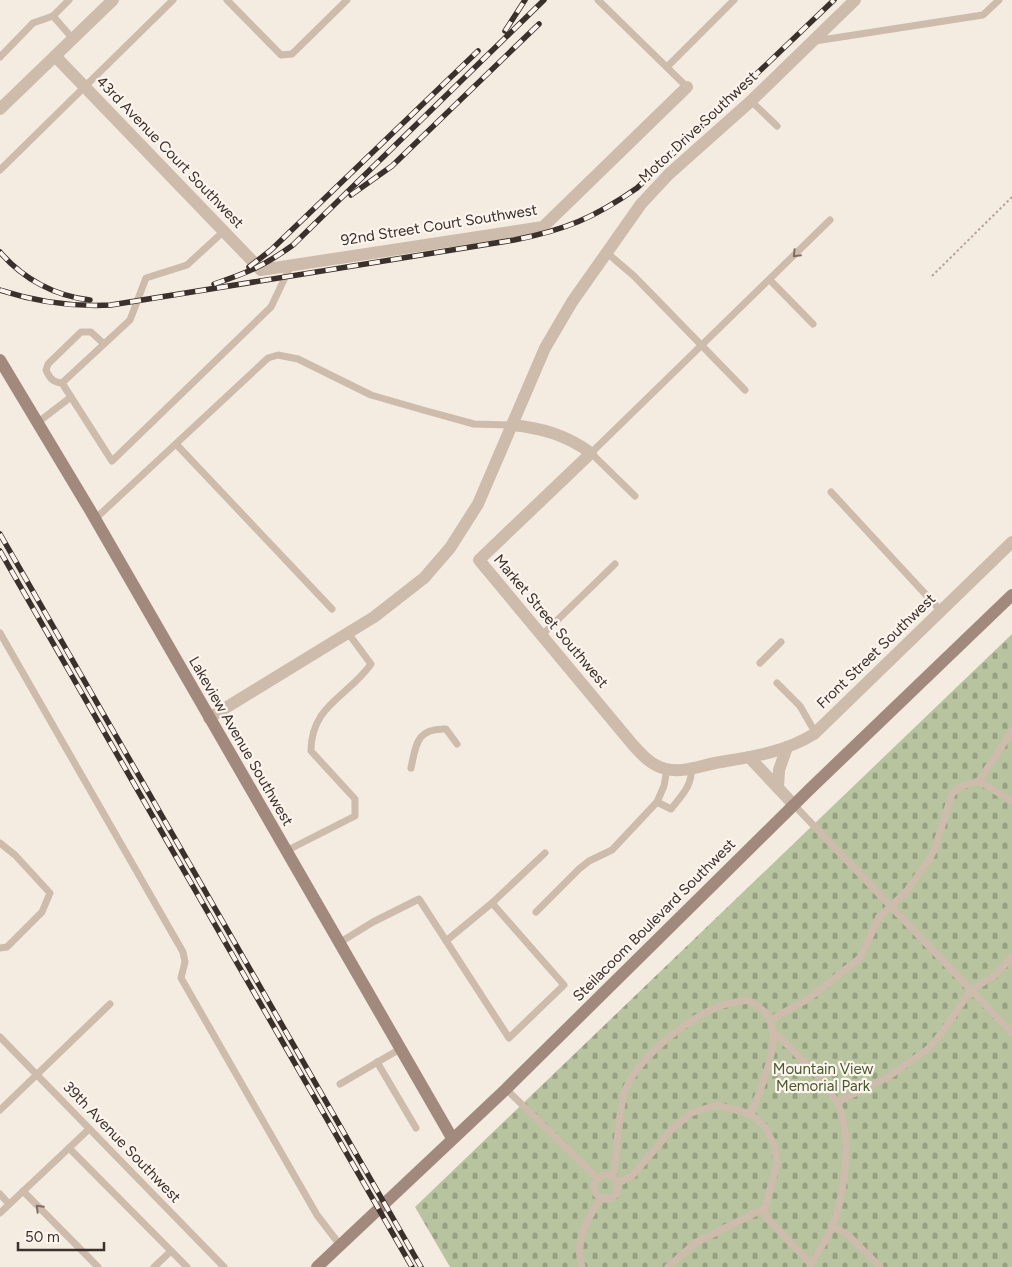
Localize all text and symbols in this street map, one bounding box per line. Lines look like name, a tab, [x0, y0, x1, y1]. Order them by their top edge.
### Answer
street label: Motor Drive Southwest	[635, 67, 761, 187]
street label: 43rd Avenue Court Southwest	[93, 72, 248, 232]
street label: 92nd Street Court Southwest	[340, 201, 539, 249]
one-way arrow	[792, 249, 801, 258]
street label: Market Street Southwest	[490, 551, 612, 692]
street label: Front Street Southwest	[813, 589, 939, 712]
street label: Lakeview Avenue Southwest	[185, 653, 297, 829]
street label: Steilacoom Boulevard Southwest	[569, 835, 739, 1005]
park label: Mountain View Memorial Park	[773, 1060, 874, 1095]
street label: 39th Avenue Southwest	[59, 1078, 185, 1207]
one-way arrow	[36, 1204, 45, 1213]
scale bar	[18, 1220, 104, 1252]
text: 50 m	[25, 1228, 60, 1246]

